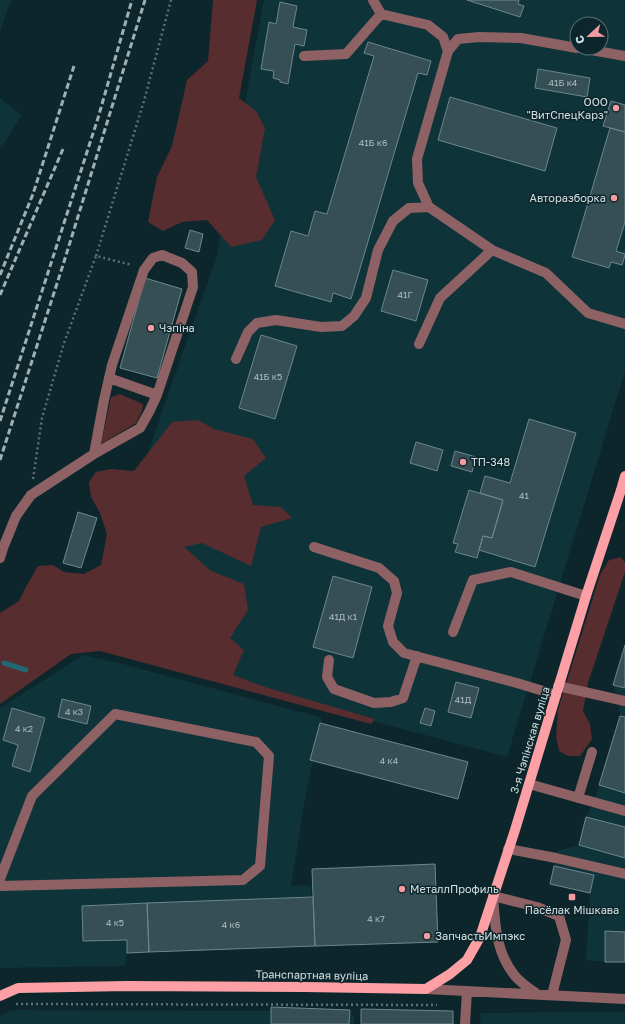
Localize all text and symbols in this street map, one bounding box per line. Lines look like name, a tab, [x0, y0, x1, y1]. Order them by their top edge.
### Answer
north arrow	[569, 16, 609, 56]
text: С	[572, 34, 587, 46]
house number: 41Б к4	[549, 77, 578, 88]
place label: ООО "ВитСпецКарз"	[526, 95, 608, 121]
marker: ООО "ВитСпецКарз"	[611, 103, 621, 113]
house number: 41Б к6	[359, 137, 387, 148]
place label: Авторазборка	[530, 191, 606, 204]
marker: Авторазборка	[609, 193, 619, 203]
house number: 41Г	[398, 289, 412, 300]
place label: Чэпіна	[159, 321, 195, 334]
marker: Чэпіна	[146, 323, 156, 333]
house number: 41Б к5	[254, 371, 282, 382]
place label: ТП-348	[471, 455, 510, 468]
marker: ТП-348	[458, 457, 468, 467]
house number: 41	[519, 490, 530, 501]
house number: 41Д к1	[329, 611, 358, 622]
street label: 3-я Чэпінская вуліца	[507, 685, 552, 795]
house number: 41Д	[455, 694, 472, 705]
house number: 4 к3	[65, 706, 83, 717]
house number: 4 к2	[15, 723, 33, 734]
house number: 4 к4	[380, 755, 399, 766]
place label: МеталлПрофиль	[410, 882, 499, 895]
marker: МеталлПрофиль	[397, 884, 407, 894]
marker: Пасёлак Мішкава	[567, 892, 577, 902]
place label: Пасёлак Мішкава	[525, 903, 619, 916]
house number: 4 к7	[367, 913, 385, 924]
house number: 4 к5	[106, 917, 124, 928]
house number: 4 к6	[222, 919, 240, 930]
place label: ЗапчастьИмпэкс	[435, 929, 525, 942]
marker: ЗапчастьИмпэкс	[422, 931, 432, 941]
street label: Транспартная вуліца	[256, 967, 369, 982]

